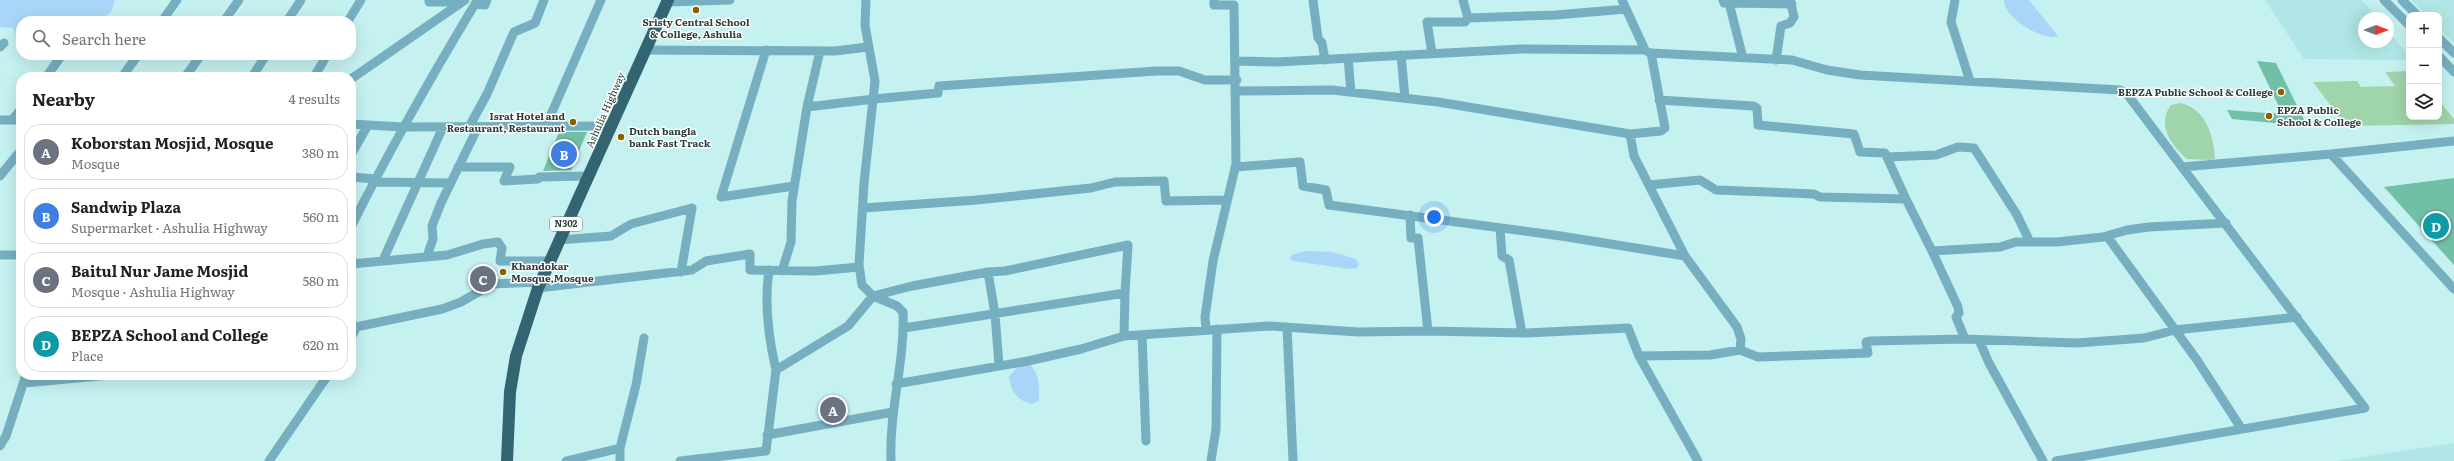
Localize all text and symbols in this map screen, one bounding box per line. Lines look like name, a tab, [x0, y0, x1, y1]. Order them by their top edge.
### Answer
marker: Sristy Central School & College, Ashulia	[691, 5, 701, 15]
north arrow	[2358, 12, 2394, 48]
map controls	[2406, 12, 2442, 120]
button: +	[2406, 12, 2442, 48]
place label: Sristy Central School & College, Ashulia	[642, 14, 750, 41]
search box	[16, 16, 356, 60]
icon: search	[30, 27, 52, 49]
text: Search here	[62, 27, 146, 50]
button: −	[2406, 48, 2442, 84]
street label: Ashulia Highway	[581, 69, 628, 150]
place label: BEPZA Public School & College	[2118, 84, 2273, 99]
button: layers	[2406, 84, 2442, 120]
text: Nearby	[32, 86, 95, 111]
marker: BEPZA Public School & College	[2276, 87, 2286, 97]
text: 4 results	[289, 89, 340, 108]
place label: EPZA Public School & College	[2277, 102, 2362, 129]
place label: Israt Hotel and Restaurant, Restaurant	[447, 108, 566, 135]
marker: EPZA Public School & College	[2264, 111, 2274, 121]
marker: Israt Hotel and Restaurant, Restaurant	[568, 117, 578, 127]
place label: Dutch bangla bank Fast Track	[629, 123, 711, 150]
text: Koborstan Mosjid, Mosque	[71, 131, 274, 154]
marker: Dutch bangla bank Fast Track	[616, 132, 626, 142]
pin: B	[551, 139, 577, 169]
text: A	[41, 143, 51, 162]
text: 380 m	[302, 143, 339, 162]
text: Mosque	[71, 154, 120, 173]
text: Sandwip Plaza	[71, 195, 181, 218]
text: B	[42, 207, 50, 226]
text: 560 m	[303, 207, 339, 226]
your location	[1424, 207, 1444, 227]
pin: D	[2423, 211, 2449, 241]
road number: N302	[550, 217, 582, 231]
text: Supermarket · Ashulia Highway	[71, 218, 268, 237]
place label: Khandokar Mosque,Mosque	[511, 258, 594, 285]
text: Baitul Nur Jame Mosjid	[71, 259, 248, 282]
pin: C	[470, 264, 496, 294]
marker: Khandokar Mosque,Mosque	[498, 267, 508, 277]
text: C	[41, 271, 51, 290]
text: 580 m	[303, 271, 339, 290]
text: Mosque · Ashulia Highway	[71, 282, 235, 301]
text: BEPZA School and College	[71, 323, 268, 346]
text: D	[41, 335, 51, 354]
text: 620 m	[303, 335, 339, 354]
text: Place	[71, 346, 103, 365]
pin: A	[820, 395, 846, 425]

